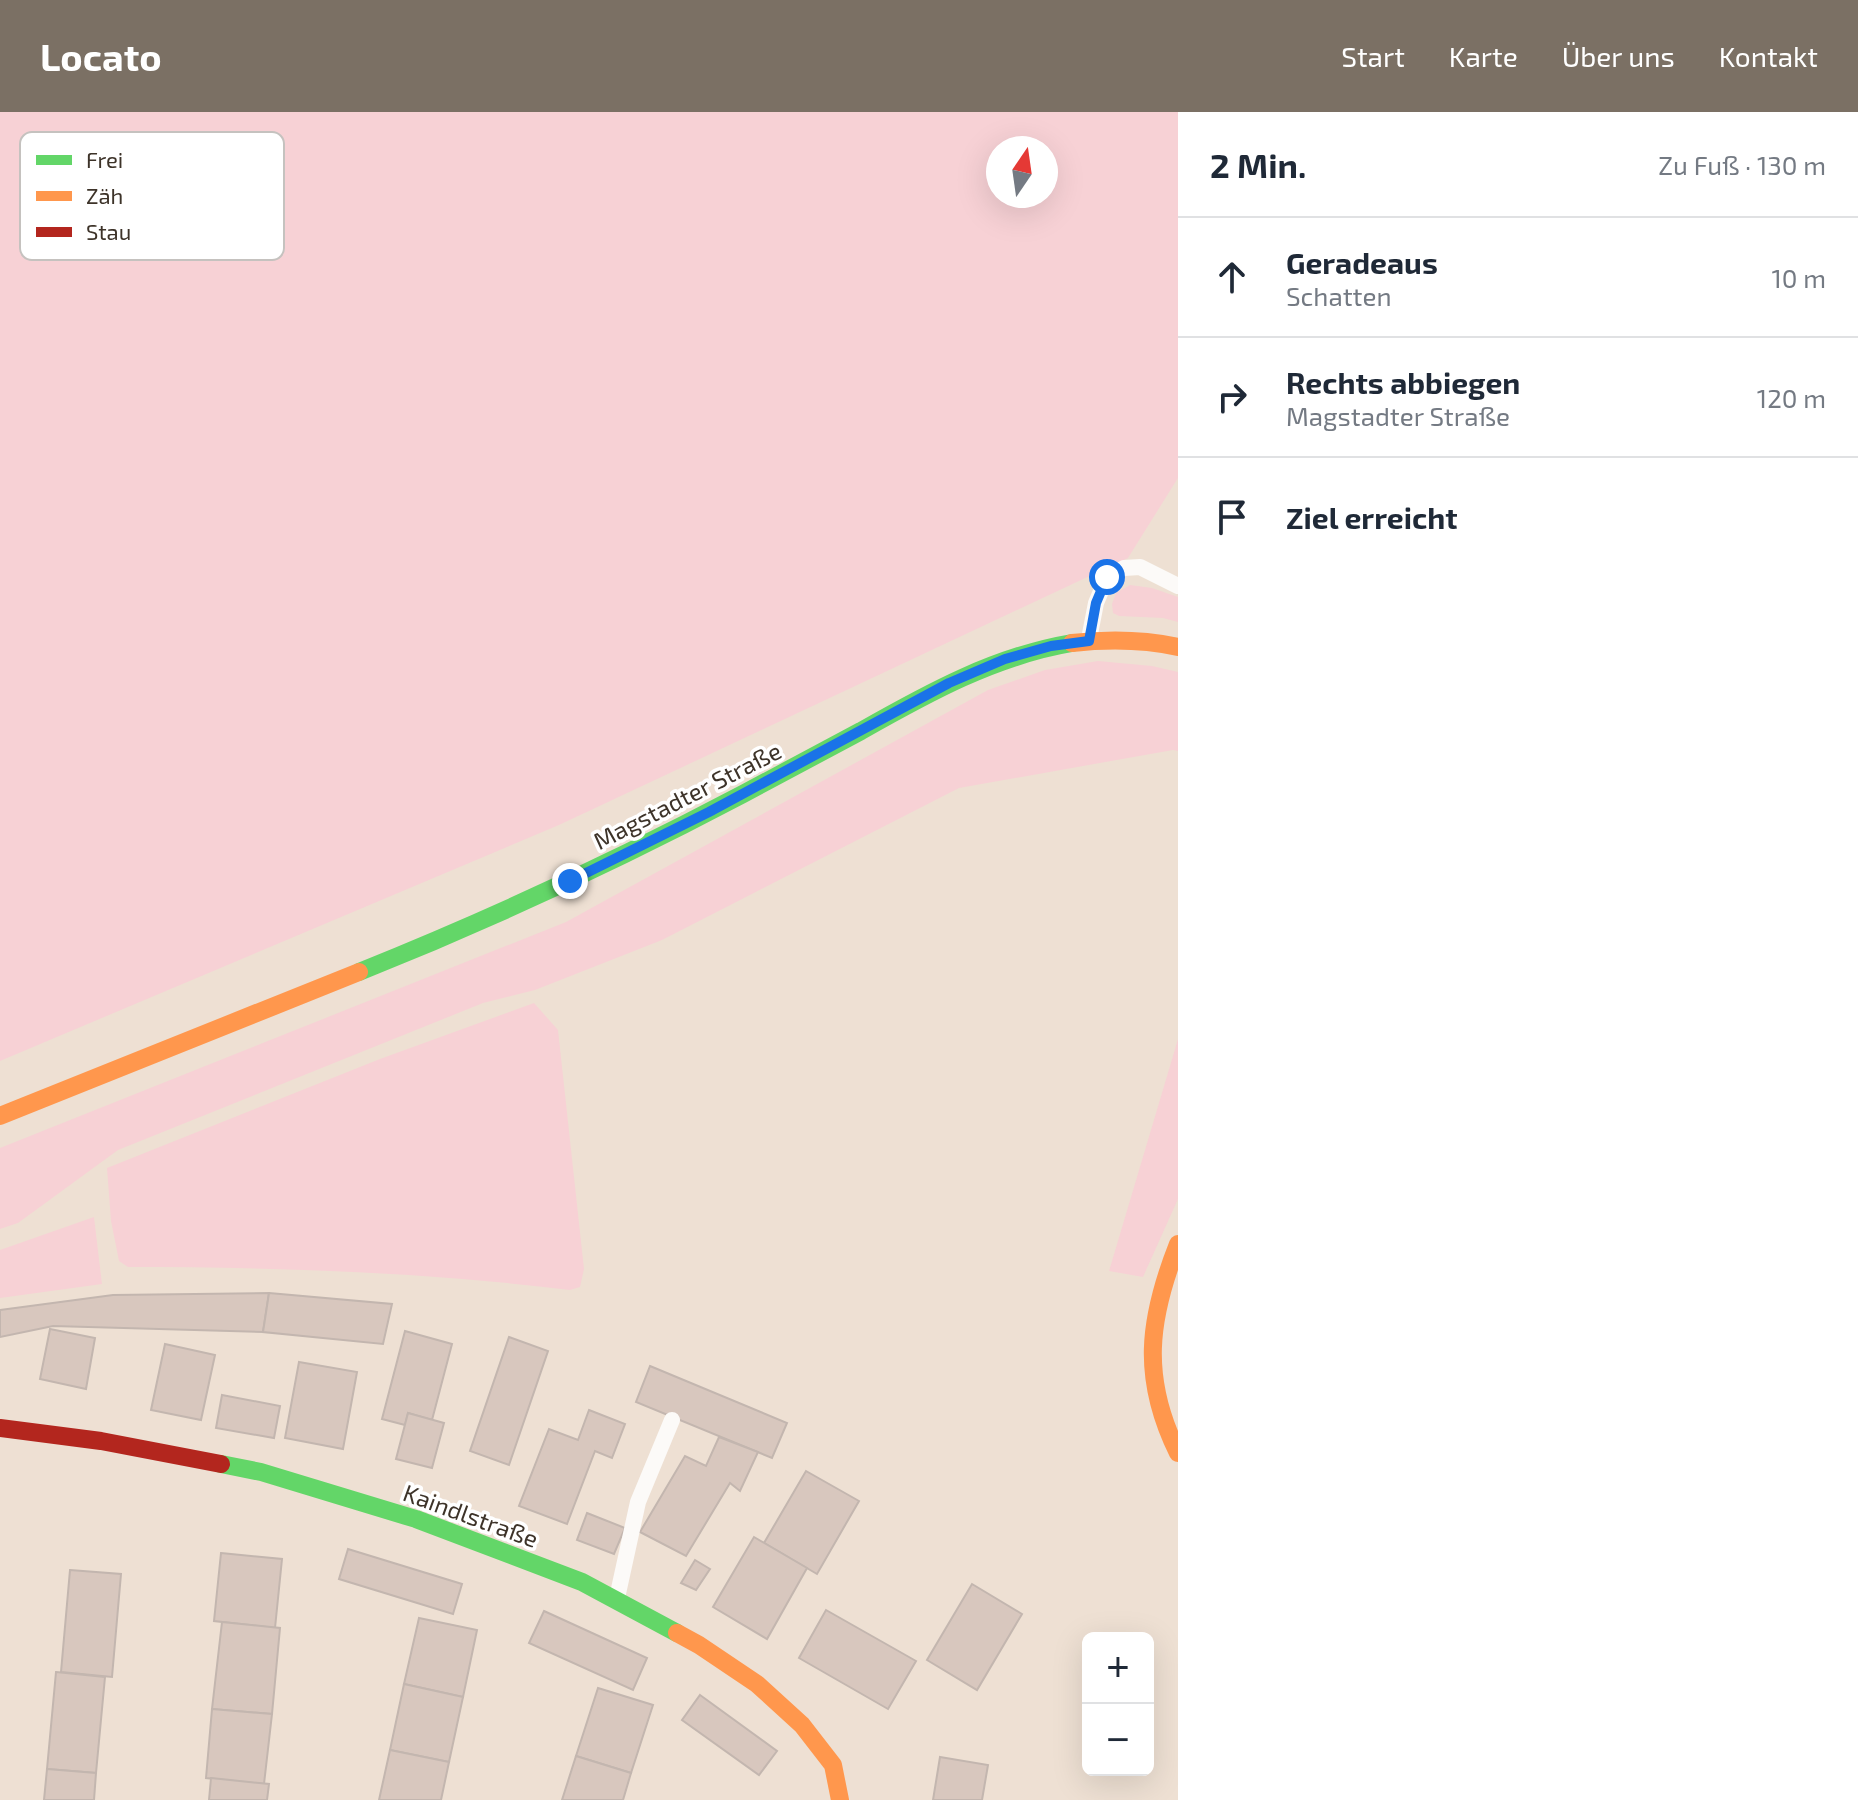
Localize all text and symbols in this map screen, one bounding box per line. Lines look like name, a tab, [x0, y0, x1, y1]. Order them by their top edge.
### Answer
text: Locato	[40, 33, 162, 79]
text: Start	[1341, 39, 1405, 73]
text: Karte	[1449, 39, 1518, 73]
text: Über uns	[1562, 39, 1675, 73]
text: Kontakt	[1719, 39, 1818, 73]
legend	[20, 132, 284, 260]
north arrow	[986, 136, 1058, 208]
text: 2 Min.	[1210, 144, 1306, 185]
text: Frei	[86, 146, 123, 172]
text: Zu Fuß · 130 m	[1658, 149, 1826, 180]
text: Zäh	[86, 182, 123, 208]
text: Stau	[86, 218, 131, 244]
text: Geradeaus	[1286, 244, 1438, 280]
icon: ahead	[1210, 255, 1254, 299]
text: 10 m	[1771, 262, 1826, 293]
text: Schatten	[1286, 280, 1392, 311]
text: Rechts abbiegen	[1286, 364, 1520, 400]
icon: right	[1210, 375, 1254, 419]
text: 120 m	[1757, 382, 1826, 413]
text: Magstadter Straße	[1286, 400, 1510, 431]
icon: arrive	[1210, 495, 1254, 539]
text: Ziel erreicht	[1286, 499, 1458, 535]
route start	[1089, 559, 1125, 595]
street label: Magstadter Straße	[588, 735, 786, 855]
route end	[552, 863, 588, 899]
street label: Kaindlstraße	[400, 1477, 542, 1553]
map controls	[1082, 1632, 1154, 1776]
button: +	[1082, 1632, 1154, 1704]
button: −	[1082, 1704, 1154, 1776]

